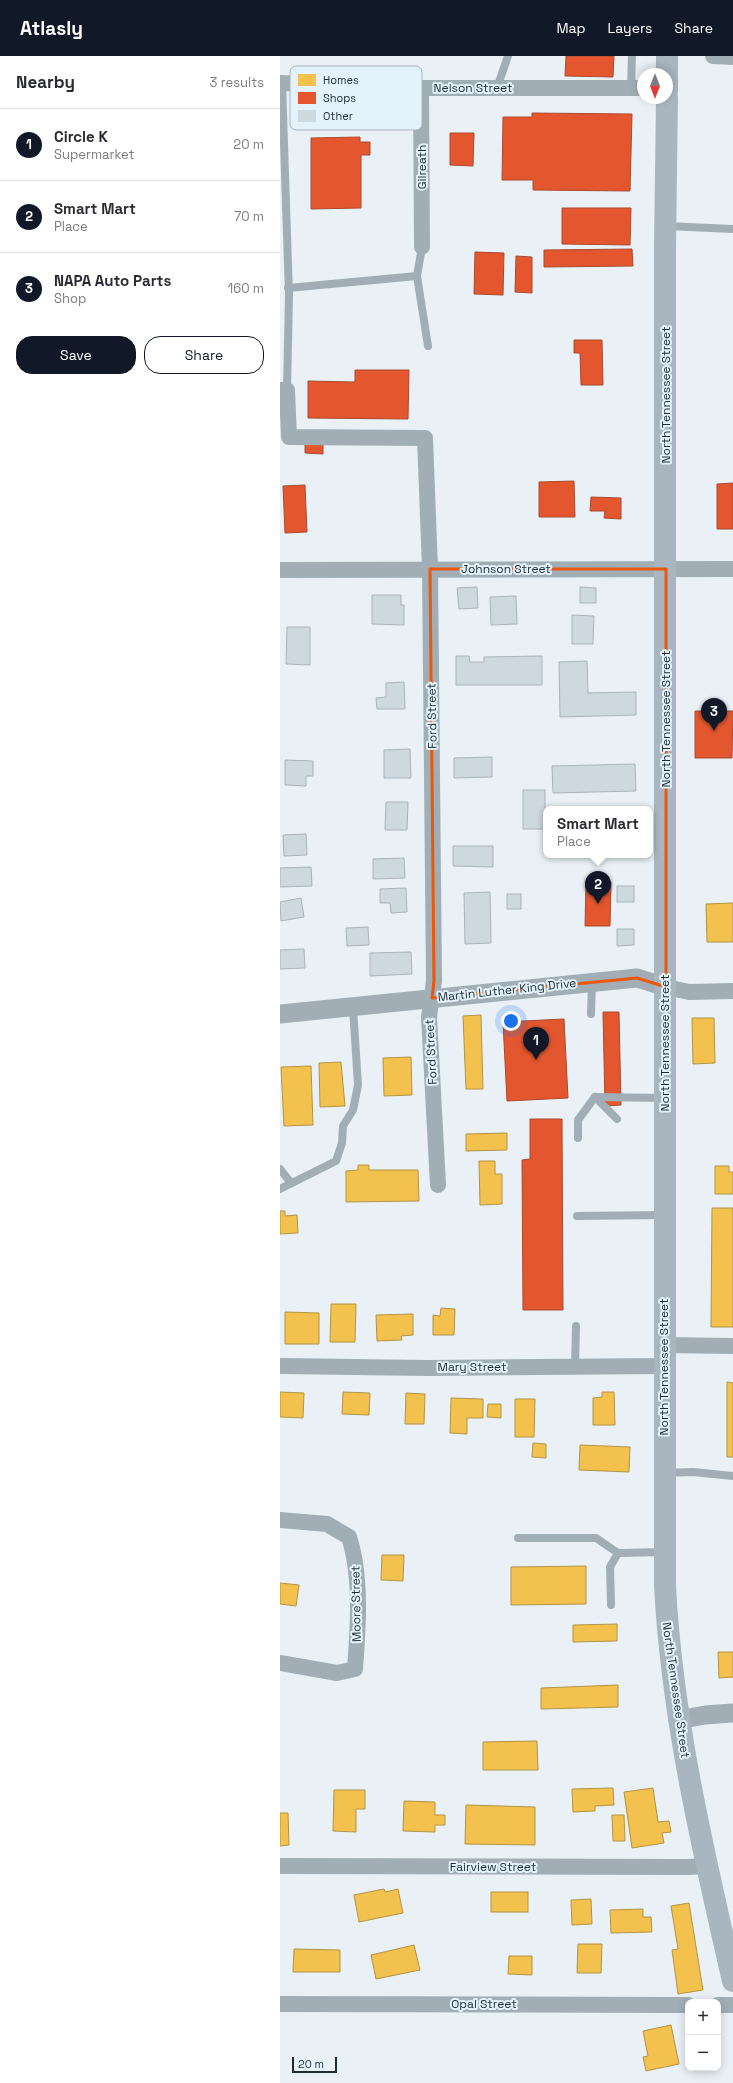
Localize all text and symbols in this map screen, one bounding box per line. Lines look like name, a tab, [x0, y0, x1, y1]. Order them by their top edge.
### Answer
text: Atlasly	[20, 16, 83, 41]
text: Map	[556, 19, 586, 37]
text: Layers	[608, 19, 652, 37]
text: Share	[674, 19, 713, 37]
legend	[290, 66, 422, 130]
north arrow	[637, 68, 673, 104]
text: Nearby	[16, 71, 75, 93]
text: Homes	[323, 73, 359, 87]
text: 3 results	[210, 74, 264, 91]
street label: Nelson Street	[434, 80, 512, 96]
text: Shops	[323, 91, 356, 105]
text: Other	[323, 109, 353, 123]
text: Circle K	[54, 127, 108, 146]
text: 1	[26, 136, 32, 153]
text: 20 m	[233, 136, 264, 153]
street label: Gilreath	[414, 145, 430, 189]
text: Supermarket	[54, 146, 135, 163]
text: Smart Mart	[54, 199, 136, 218]
text: 2	[25, 208, 33, 225]
text: 70 m	[234, 208, 264, 225]
text: Place	[54, 218, 88, 235]
text: NAPA Auto Parts	[54, 271, 171, 290]
text: 3	[25, 280, 33, 297]
text: 160 m	[228, 280, 264, 297]
text: Shop	[54, 290, 86, 307]
street label: North Tennessee Street	[658, 327, 674, 463]
button: Save	[16, 336, 136, 374]
button: Share	[144, 336, 264, 374]
street label: Johnson Street	[461, 561, 551, 577]
street label: North Tennessee Street	[658, 651, 674, 787]
street label: Ford Street	[423, 683, 441, 749]
pin: 3	[701, 698, 727, 731]
popup	[543, 806, 653, 858]
text: Smart Mart	[557, 814, 639, 833]
text: Place	[557, 833, 591, 850]
pin: 2	[585, 871, 611, 904]
street label: Martin Luther King Drive	[437, 975, 577, 1005]
street label: North Tennessee Street	[657, 975, 673, 1111]
your location	[501, 1011, 521, 1031]
street label: Ford Street	[421, 1019, 441, 1085]
pin: 1	[523, 1027, 549, 1060]
street label: North Tennessee Street	[656, 1299, 672, 1435]
street label: Mary Street	[438, 1359, 506, 1375]
street label: Moore Street	[347, 1566, 365, 1642]
street label: North Tennessee Street	[659, 1621, 693, 1759]
street label: Fairview Street	[450, 1859, 536, 1875]
street label: Opal Street	[451, 1996, 517, 2012]
map controls	[685, 1999, 721, 2071]
button: +	[685, 1999, 721, 2035]
button: −	[685, 2035, 721, 2071]
scale bar	[292, 2055, 337, 2074]
text: 20 m	[298, 2057, 324, 2071]

